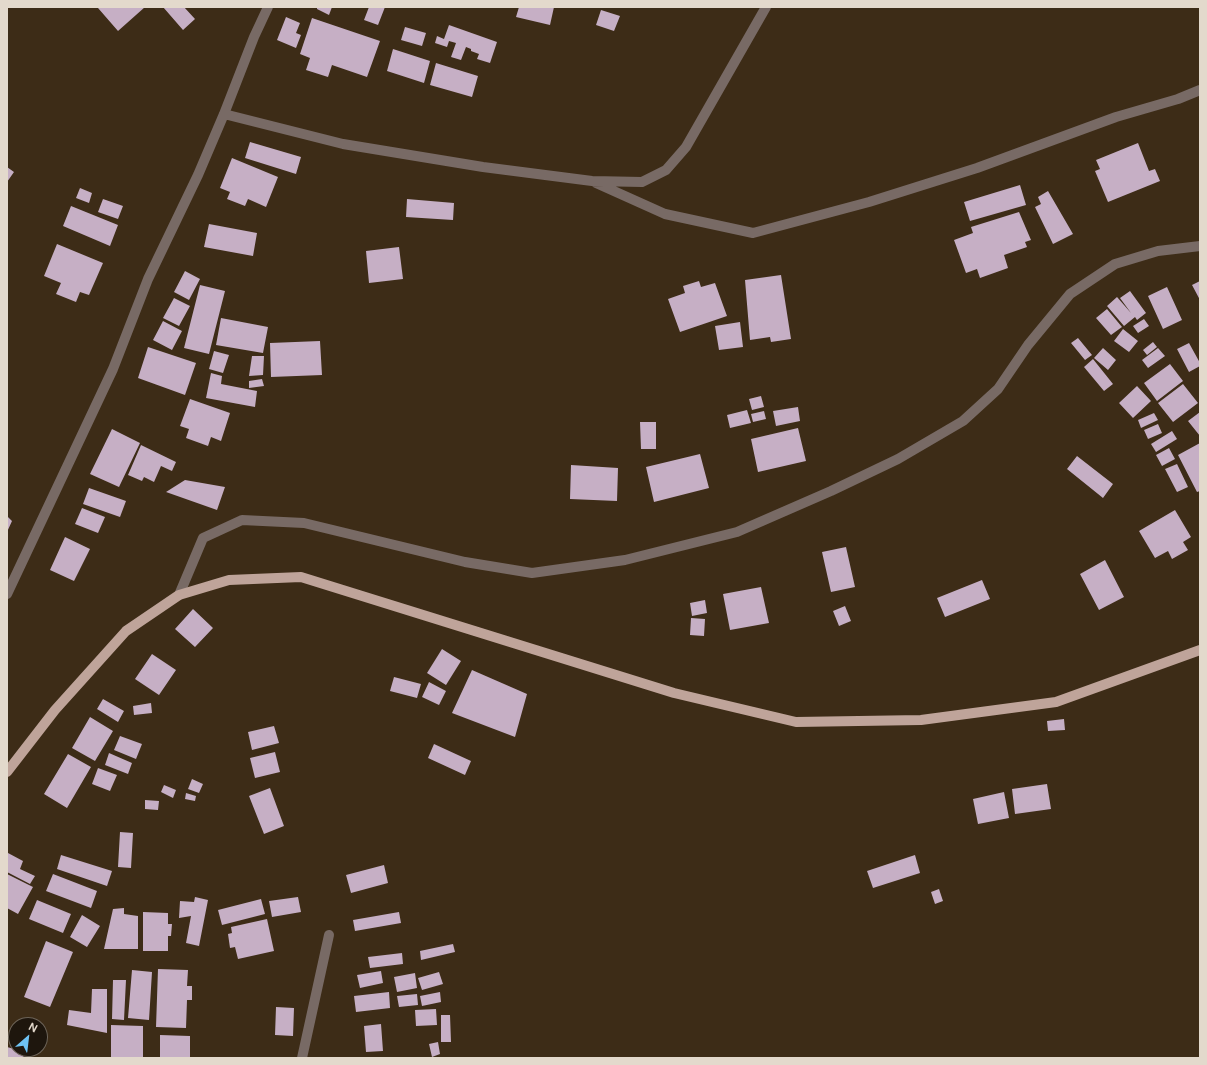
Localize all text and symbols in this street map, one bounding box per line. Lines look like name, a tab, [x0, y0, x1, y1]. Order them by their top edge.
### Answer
north arrow	[8, 1017, 48, 1057]
text: N	[26, 1019, 40, 1035]

